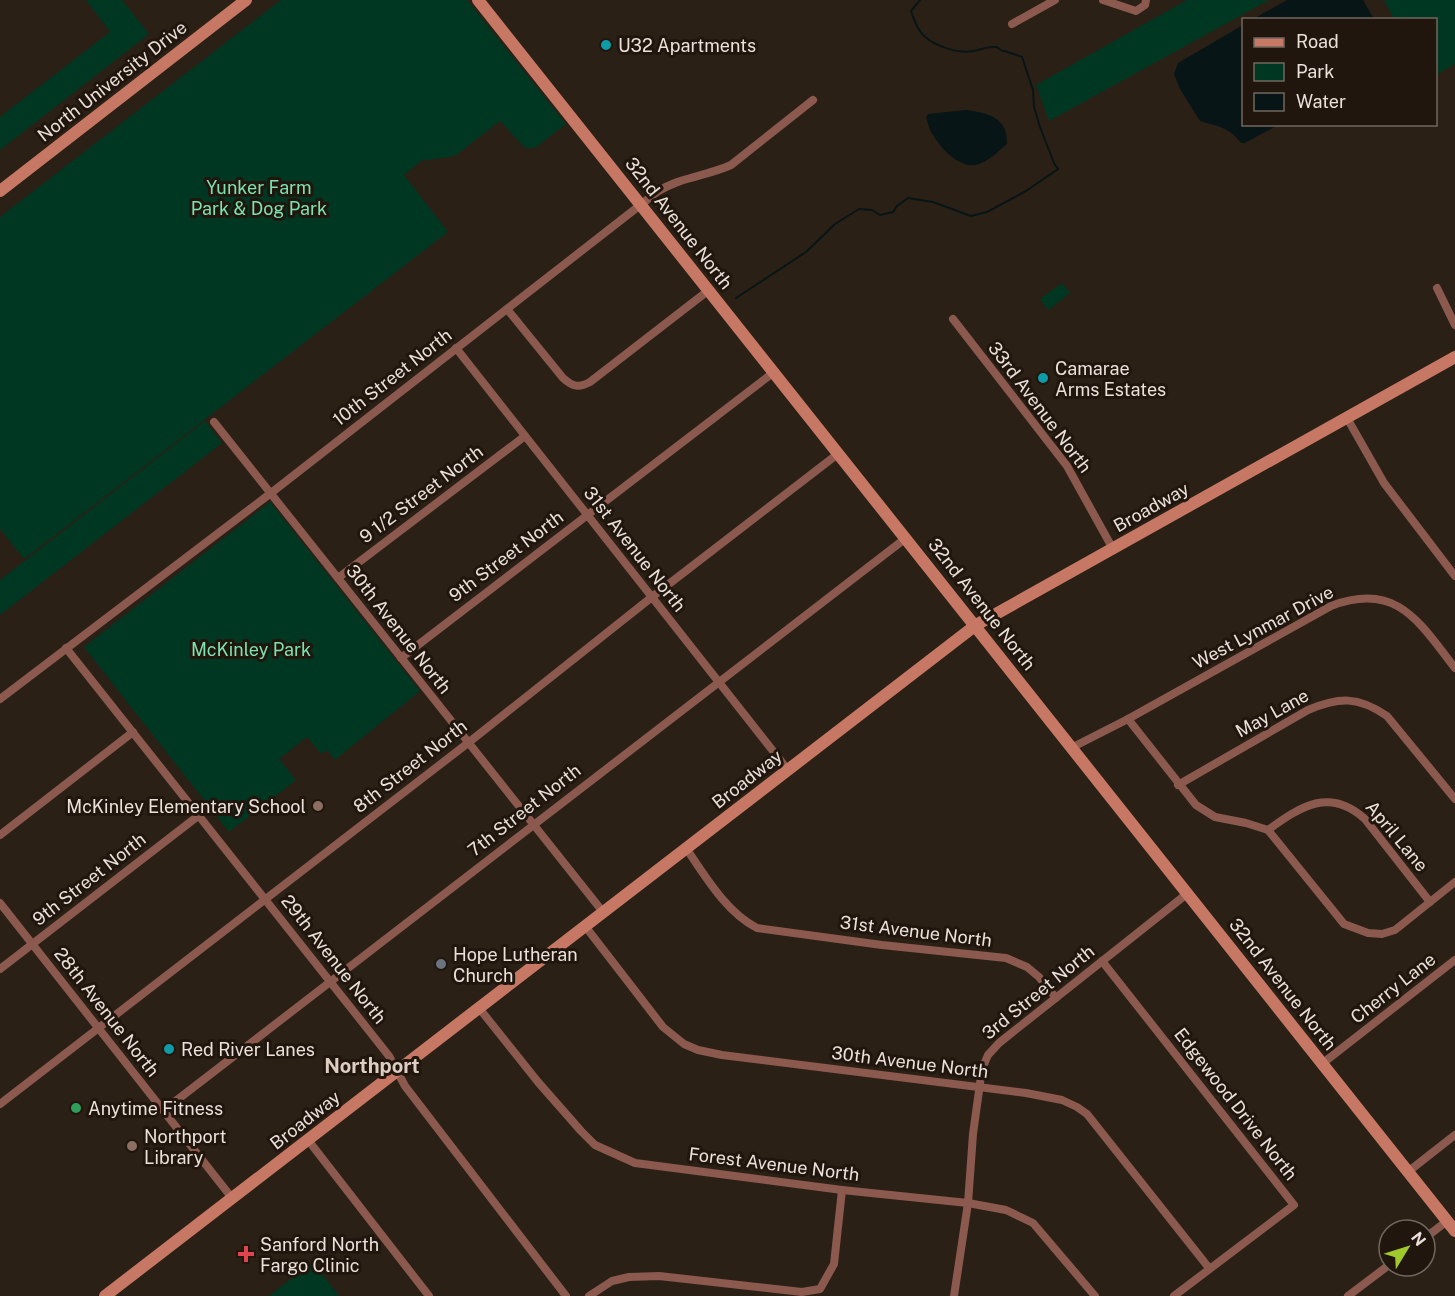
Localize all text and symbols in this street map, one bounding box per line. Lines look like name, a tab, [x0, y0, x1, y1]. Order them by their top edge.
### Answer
street label: North University Drive	[33, 16, 191, 146]
legend	[1242, 18, 1437, 126]
text: Road	[1296, 31, 1339, 52]
place label: U32 Apartments	[618, 35, 756, 56]
marker: U32 Apartments	[599, 38, 613, 52]
text: Park	[1296, 61, 1334, 82]
text: Water	[1296, 91, 1346, 112]
street label: 32nd Avenue North	[621, 153, 737, 293]
park label: Yunker Farm Park & Dog Park	[191, 177, 327, 219]
street label: 10th Street North	[328, 324, 456, 430]
street label: 33rd Avenue North	[984, 337, 1096, 477]
place label: Camarae Arms Estates	[1055, 358, 1166, 400]
marker: Camarae Arms Estates	[1036, 371, 1050, 385]
street label: 9 1/2 Street North	[355, 441, 487, 547]
street label: Broadway	[1110, 478, 1193, 536]
street label: 31st Avenue North	[580, 482, 690, 616]
street label: 9th Street North	[445, 506, 567, 606]
street label: 32nd Avenue North	[924, 534, 1040, 674]
street label: 30th Avenue North	[342, 560, 456, 698]
street label: West Lynmar Drive	[1189, 581, 1337, 673]
park label: McKinley Park	[191, 639, 311, 660]
street label: May Lane	[1232, 684, 1312, 742]
street label: 8th Street North	[349, 715, 471, 817]
street label: Broadway	[708, 745, 786, 813]
street label: 7th Street North	[463, 759, 585, 861]
place label: McKinley Elementary School	[66, 796, 306, 817]
street label: April Lane	[1361, 796, 1433, 876]
marker: McKinley Elementary School	[311, 799, 325, 813]
street label: 9th Street North	[28, 828, 150, 930]
street label: 29th Avenue North	[277, 890, 391, 1028]
street label: 31st Avenue North	[839, 911, 993, 951]
street label: 32nd Avenue North	[1225, 914, 1341, 1054]
street label: 3rd Street North	[978, 940, 1098, 1044]
street label: 28th Avenue North	[50, 943, 164, 1081]
place label: Hope Lutheran Church	[453, 944, 578, 986]
street label: Cherry Lane	[1346, 948, 1440, 1028]
marker: Hope Lutheran Church	[434, 957, 448, 971]
street label: Edgewood Drive North	[1170, 1024, 1302, 1184]
place label: Red River Lanes	[181, 1039, 315, 1060]
marker: Red River Lanes	[162, 1042, 176, 1056]
street label: 30th Avenue North	[830, 1042, 990, 1082]
district label: Northport	[324, 1054, 420, 1078]
street label: Broadway	[266, 1086, 344, 1154]
place label: Anytime Fitness	[88, 1098, 223, 1119]
marker: Anytime Fitness	[69, 1101, 83, 1115]
place label: Northport Library	[144, 1126, 226, 1168]
marker: Northport Library	[125, 1139, 139, 1153]
street label: Forest Avenue North	[687, 1143, 861, 1185]
north arrow	[1377, 1218, 1437, 1278]
text: N	[1407, 1228, 1430, 1250]
place label: Sanford North Fargo Clinic	[260, 1234, 379, 1276]
marker: Sanford North Fargo Clinic	[237, 1245, 255, 1263]

